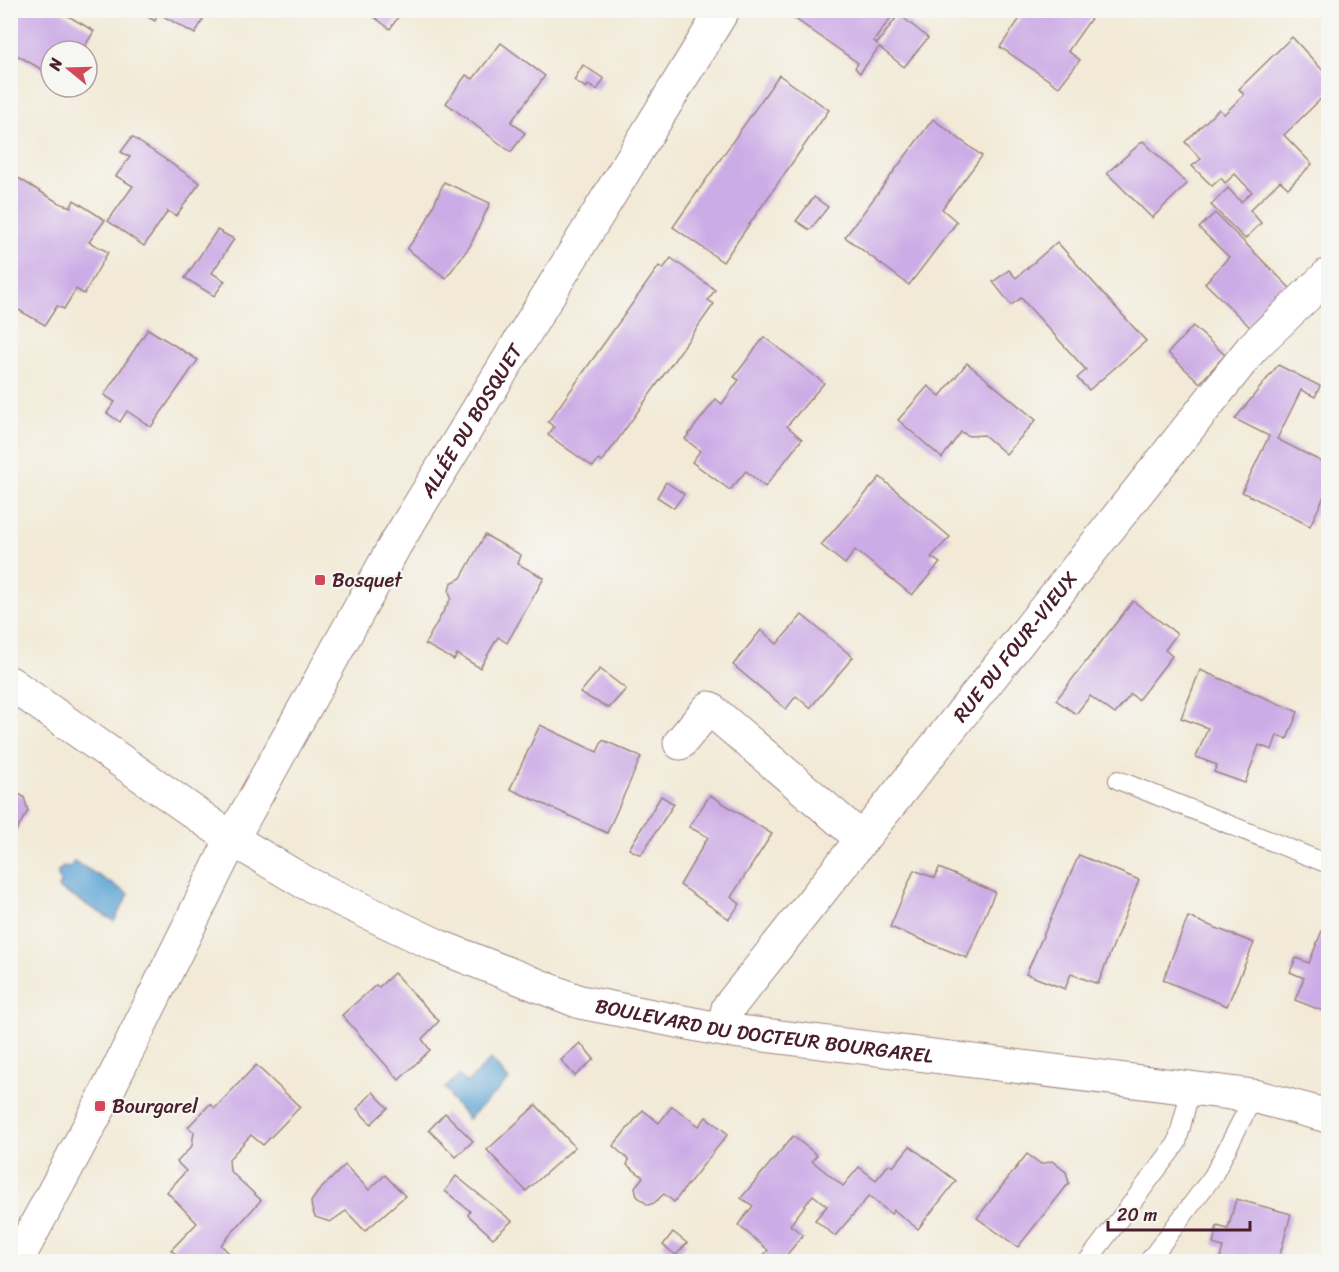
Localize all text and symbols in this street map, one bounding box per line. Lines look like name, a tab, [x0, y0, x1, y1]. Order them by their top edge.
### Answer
north arrow	[39, 39, 99, 99]
text: N	[39, 53, 71, 75]
street label: ALLÉE DU BOSQUET	[410, 335, 533, 505]
place label: Bosquet	[332, 563, 403, 598]
street label: RUE DU FOUR-VIEUX	[944, 563, 1086, 730]
marker: Bosquet	[313, 573, 327, 587]
street label: BOULEVARD DU DOCTEUR BOURGAREL	[592, 988, 936, 1073]
place label: Bourgarel	[112, 1089, 199, 1124]
marker: Bourgarel	[93, 1099, 107, 1113]
scale bar	[1108, 1194, 1250, 1232]
text: 20 m	[1117, 1199, 1157, 1231]

